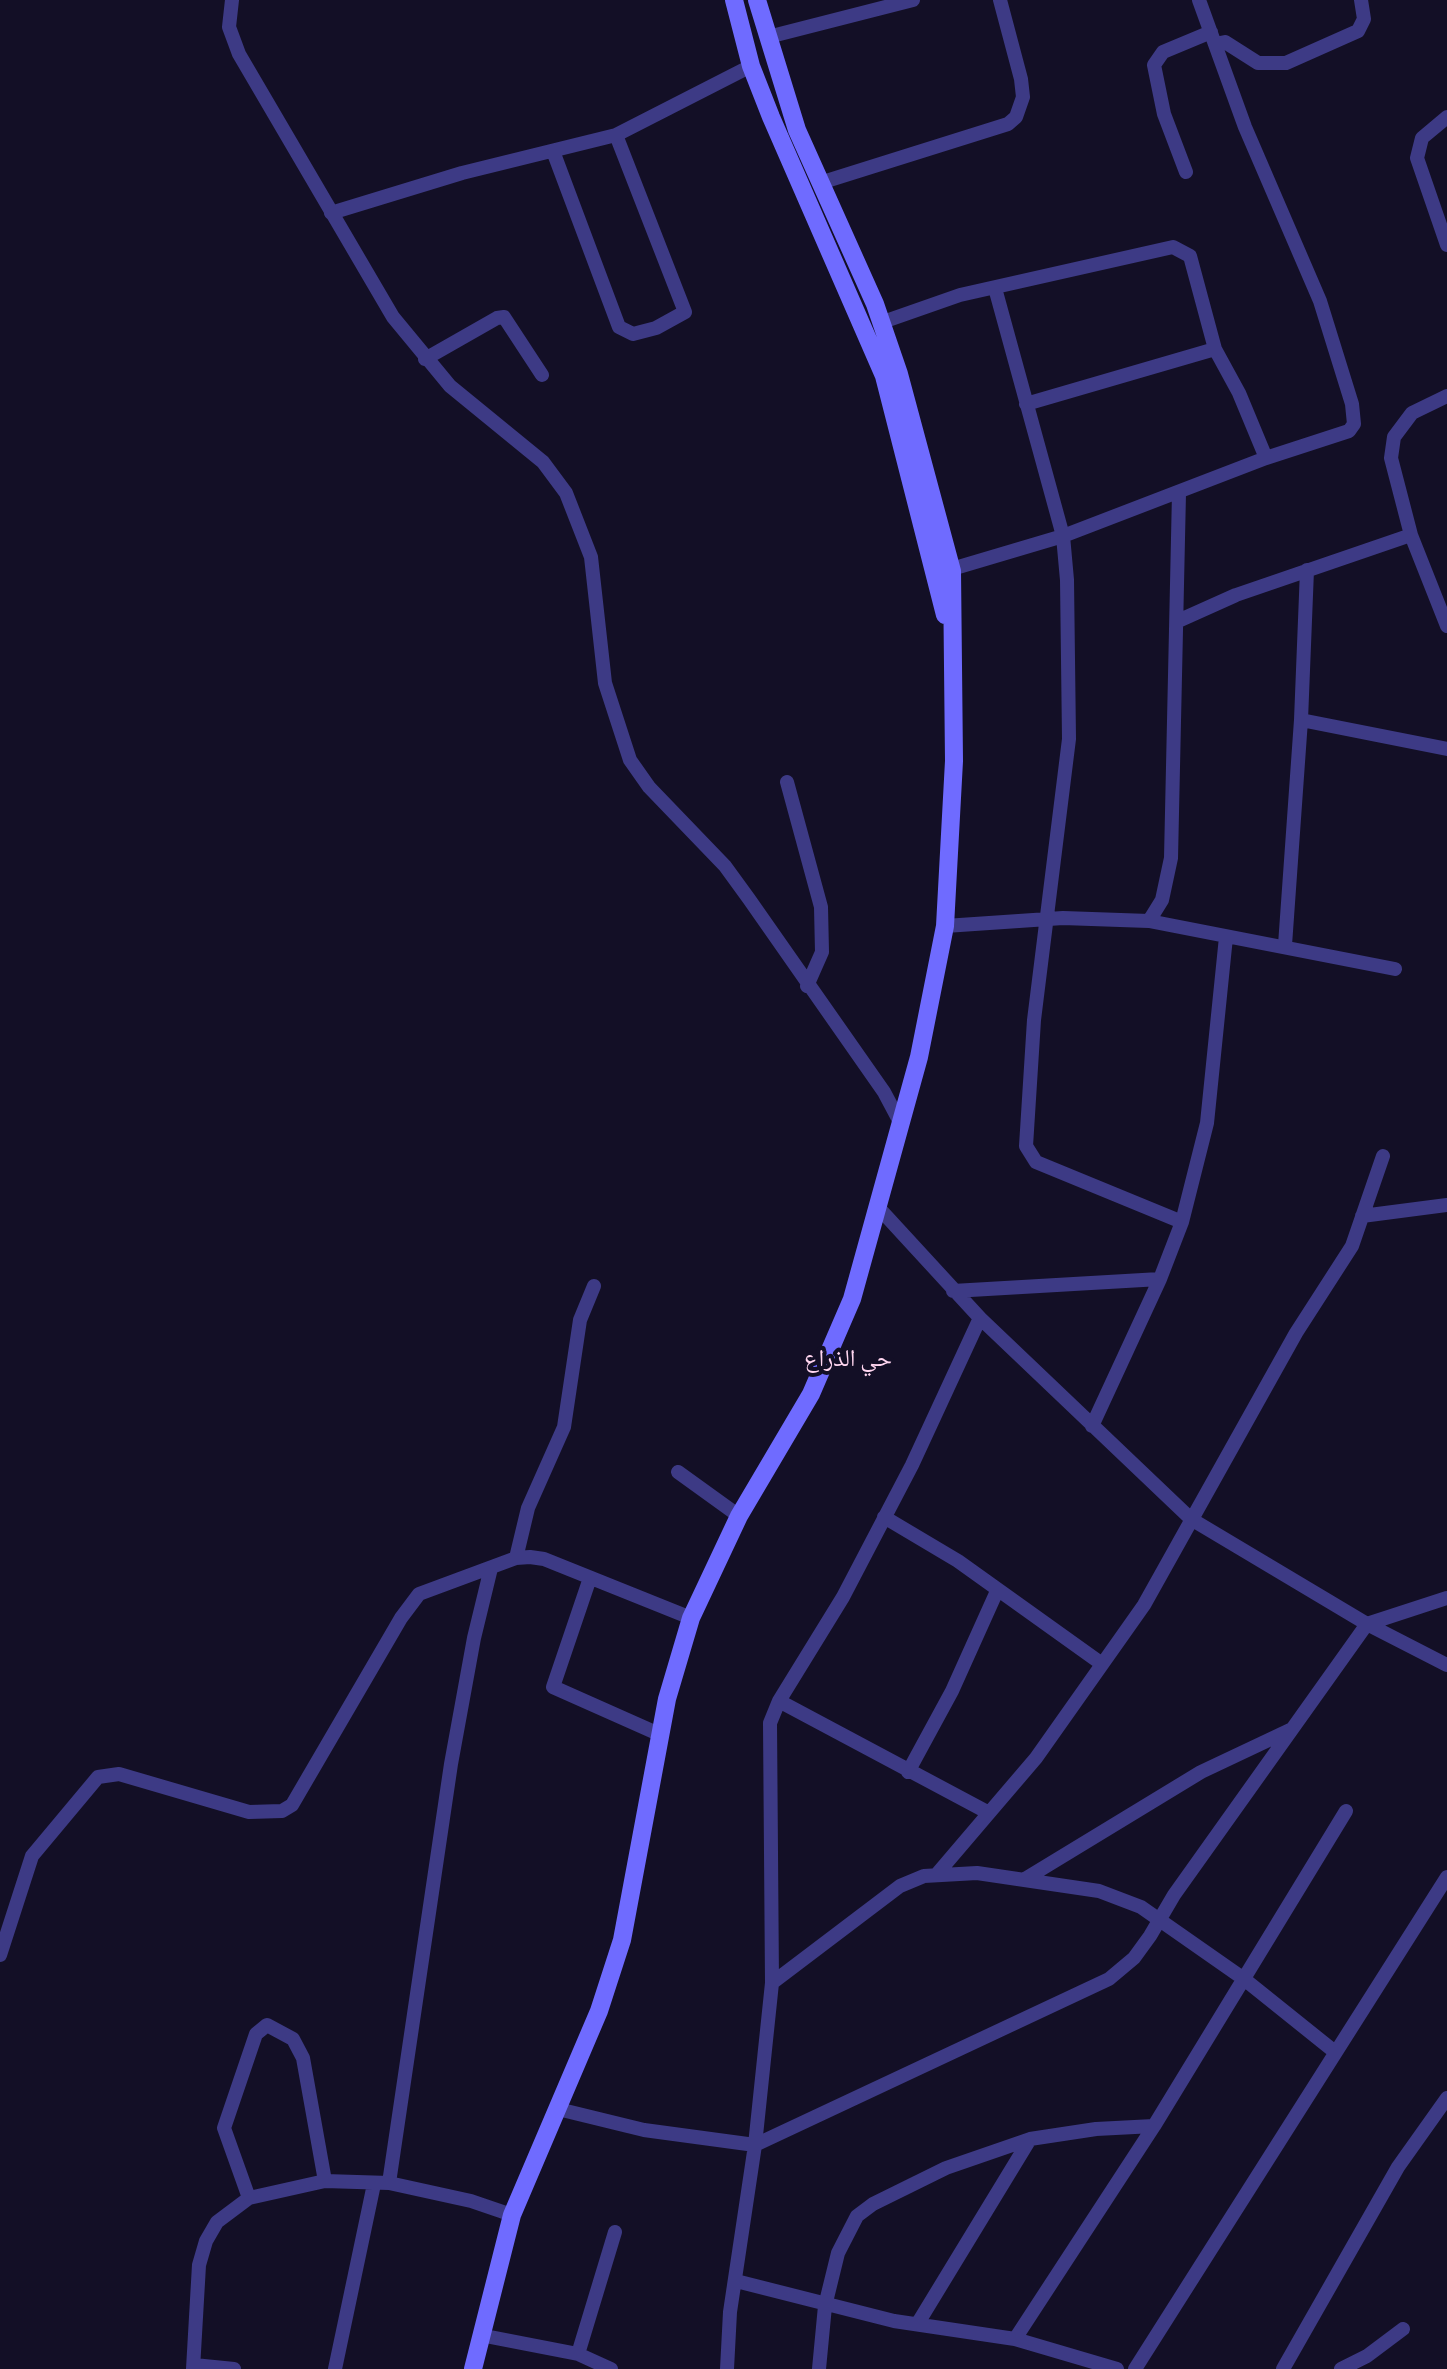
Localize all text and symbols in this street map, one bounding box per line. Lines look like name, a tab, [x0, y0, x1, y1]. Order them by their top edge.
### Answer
district label: حي الذراع	[804, 1347, 892, 1375]

